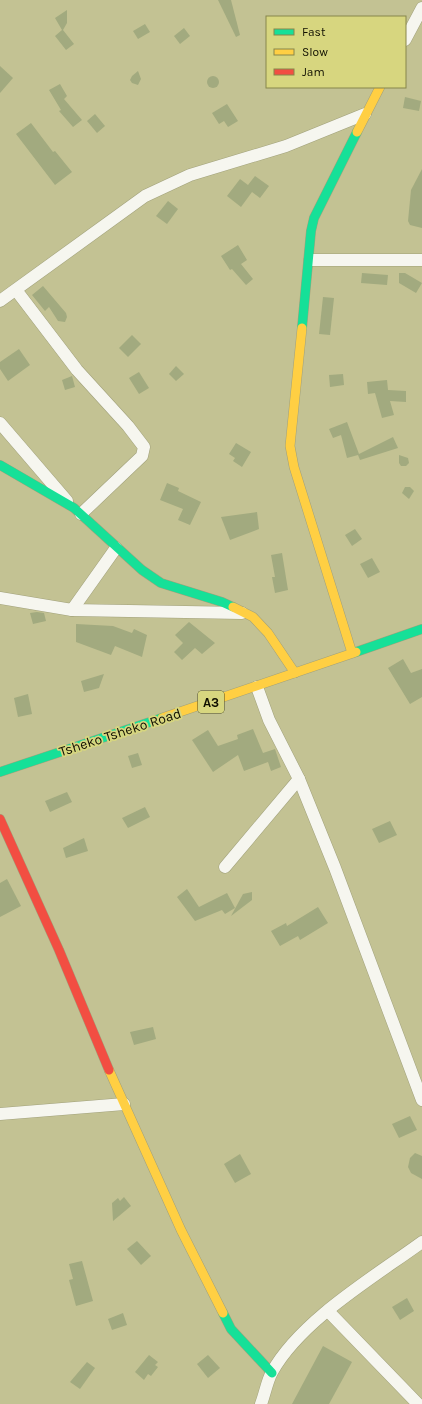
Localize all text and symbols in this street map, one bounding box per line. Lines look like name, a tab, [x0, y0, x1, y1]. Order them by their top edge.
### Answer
legend	[266, 16, 406, 88]
text: Fast	[302, 25, 326, 39]
text: Slow	[302, 45, 328, 59]
text: Jam	[302, 65, 325, 79]
road number: A3	[198, 691, 224, 713]
street label: Tsheko Tsheko Road	[57, 705, 183, 760]

